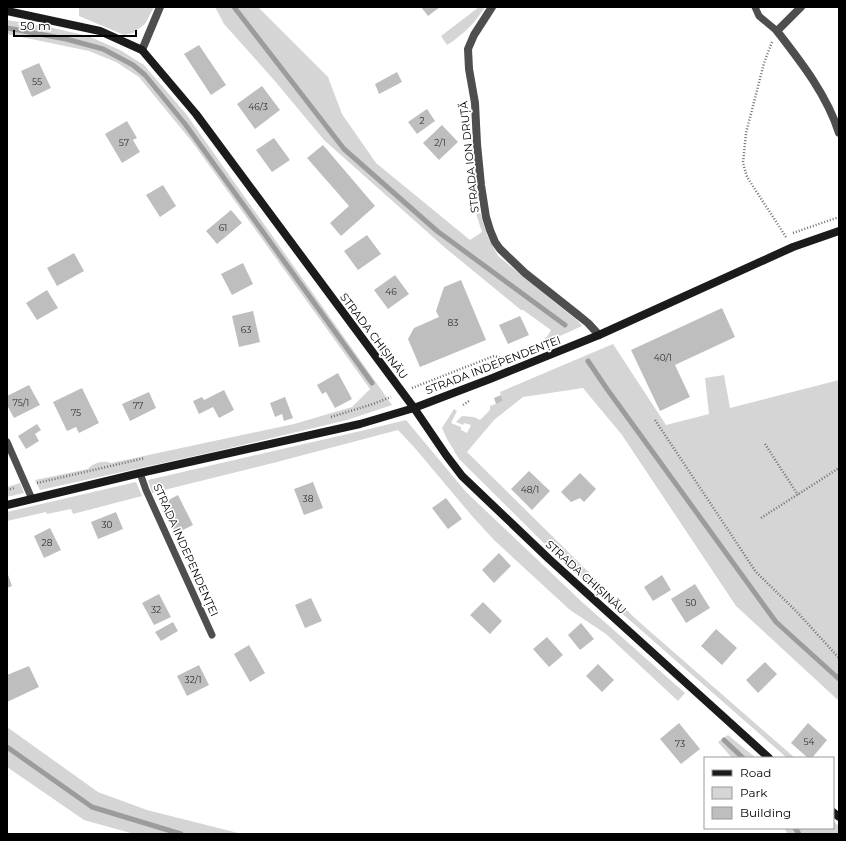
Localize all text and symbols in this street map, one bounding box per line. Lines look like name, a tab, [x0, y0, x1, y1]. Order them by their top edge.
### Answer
scale bar	[14, 12, 136, 38]
text: 50 m	[20, 18, 51, 33]
house number: 55	[32, 76, 42, 87]
street label: STRADA ION DRUȚĂ	[456, 100, 482, 214]
house number: 46/3	[248, 101, 268, 112]
house number: 2	[419, 115, 425, 126]
house number: 57	[119, 137, 129, 148]
house number: 2/1	[434, 137, 446, 148]
house number: 61	[219, 222, 227, 233]
house number: 46	[385, 286, 397, 297]
street label: STRADA CHIȘINĂU	[337, 290, 411, 382]
house number: 83	[448, 317, 458, 328]
house number: 63	[241, 324, 251, 335]
street label: STRADA INDEPENDENȚEI	[423, 333, 563, 397]
house number: 40/1	[654, 352, 672, 363]
house number: 75/1	[13, 397, 29, 408]
house number: 77	[133, 400, 143, 411]
house number: 75	[71, 407, 81, 418]
street label: STRADA INDEPENDENȚEI	[150, 481, 222, 619]
house number: 48/1	[521, 484, 539, 495]
house number: 38	[303, 493, 314, 504]
house number: 30	[101, 519, 113, 530]
house number: 28	[42, 537, 53, 548]
street label: STRADA CHIȘINĂU	[543, 537, 629, 617]
house number: 50	[685, 597, 697, 608]
house number: 32	[151, 604, 161, 615]
house number: 32/1	[185, 674, 201, 685]
house number: 54	[803, 736, 815, 747]
house number: 73	[675, 738, 685, 749]
legend	[704, 757, 834, 829]
text: Road	[740, 765, 771, 780]
text: Park	[740, 785, 768, 800]
text: Building	[740, 805, 791, 820]

